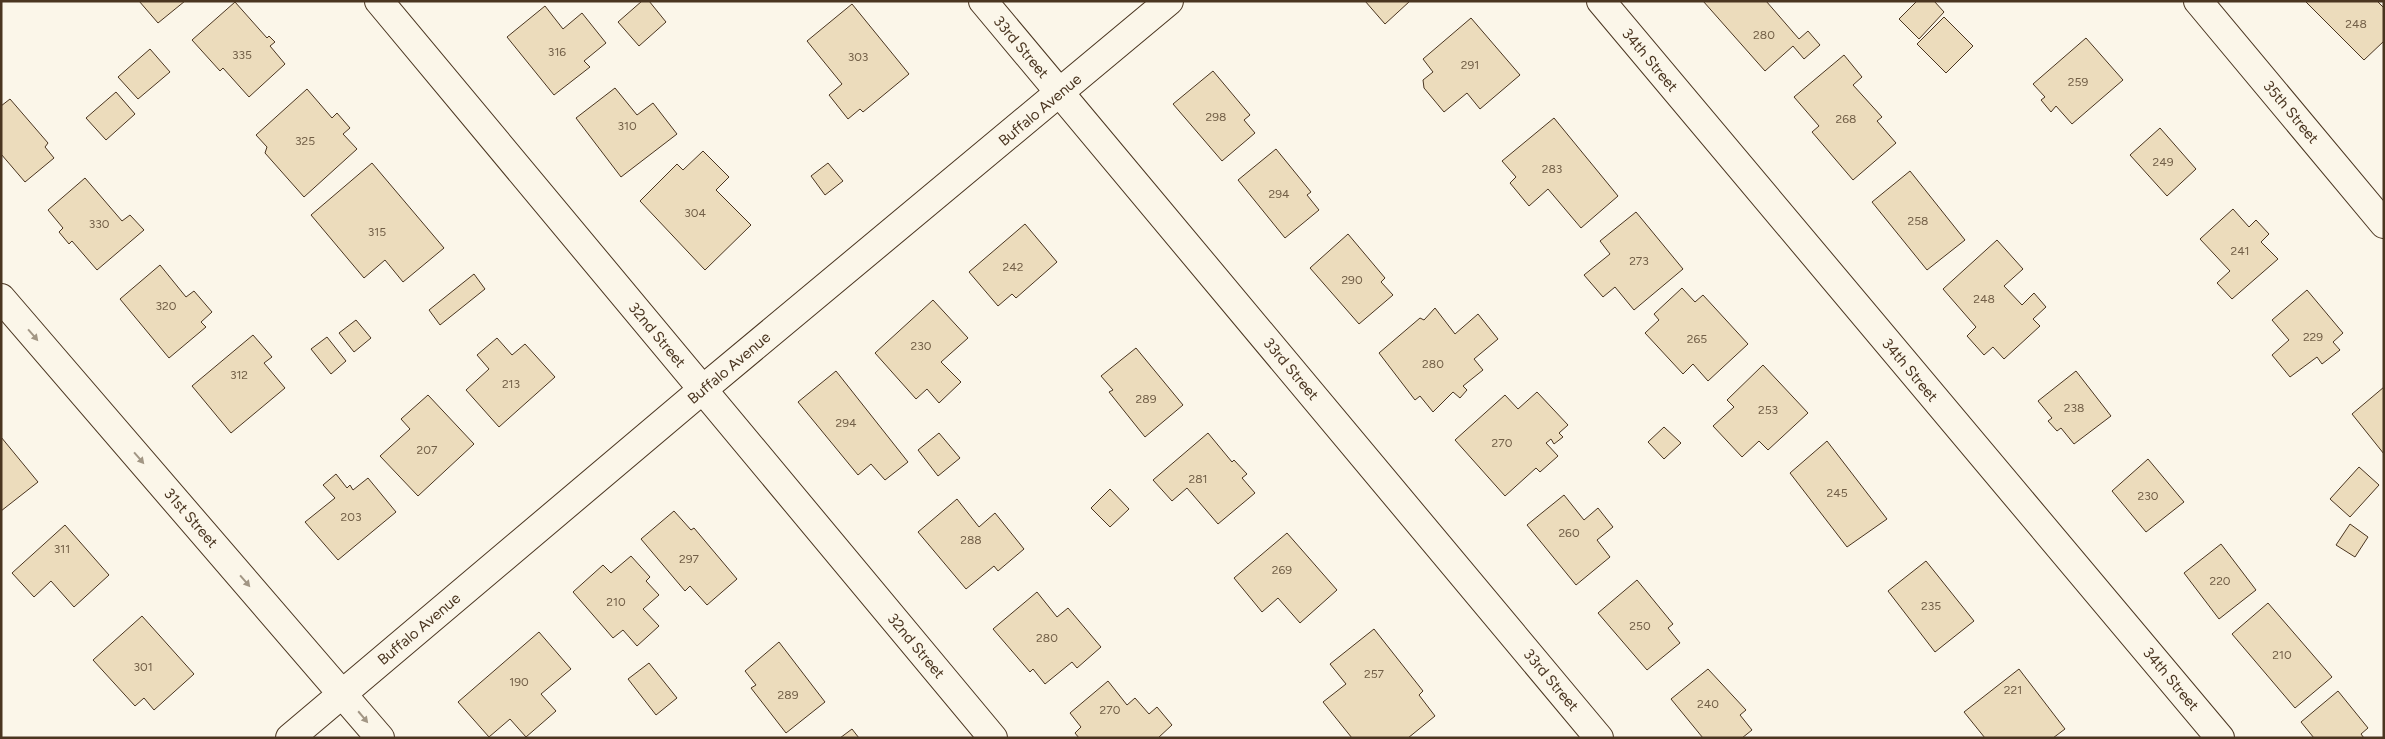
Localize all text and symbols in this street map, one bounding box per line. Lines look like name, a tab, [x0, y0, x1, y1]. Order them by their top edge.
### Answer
street label: 33rd Street	[990, 12, 1052, 82]
house number: 248	[2345, 17, 2367, 31]
street label: 34th Street	[1618, 25, 1682, 96]
house number: 280	[1753, 28, 1775, 42]
house number: 316	[548, 45, 566, 59]
house number: 335	[232, 48, 252, 62]
house number: 303	[848, 50, 868, 64]
house number: 291	[1461, 58, 1479, 72]
street label: Buffalo Avenue	[995, 70, 1085, 150]
house number: 259	[2068, 75, 2088, 89]
street label: 35th Street	[2260, 77, 2323, 147]
house number: 298	[1206, 110, 1226, 124]
house number: 268	[1836, 112, 1856, 126]
house number: 310	[617, 119, 637, 133]
house number: 325	[295, 134, 315, 148]
house number: 249	[2153, 155, 2174, 169]
house number: 283	[1542, 162, 1562, 176]
house number: 294	[1269, 187, 1290, 201]
house number: 304	[684, 206, 706, 220]
house number: 258	[1908, 214, 1928, 228]
house number: 330	[89, 217, 110, 231]
house number: 315	[368, 225, 386, 239]
house number: 241	[2230, 244, 2250, 258]
house number: 273	[1629, 254, 1649, 268]
house number: 242	[1003, 260, 1023, 274]
house number: 290	[1341, 273, 1363, 287]
house number: 248	[1973, 292, 1995, 306]
house number: 320	[156, 299, 177, 313]
street label: 32nd Street	[625, 299, 690, 371]
one-way arrow	[27, 328, 39, 340]
street label: Buffalo Avenue	[684, 328, 774, 408]
house number: 229	[2303, 330, 2323, 344]
house number: 265	[1687, 332, 1707, 346]
street label: 33rd Street	[1260, 334, 1322, 404]
street label: 34th Street	[1878, 335, 1942, 406]
house number: 230	[911, 339, 932, 353]
house number: 280	[1422, 357, 1444, 371]
house number: 312	[230, 368, 248, 382]
house number: 213	[502, 377, 520, 391]
house number: 289	[1136, 392, 1157, 406]
house number: 238	[2064, 401, 2084, 415]
house number: 253	[1758, 403, 1778, 417]
house number: 294	[836, 416, 857, 430]
house number: 270	[1492, 436, 1513, 450]
house number: 207	[417, 443, 438, 457]
one-way arrow	[133, 451, 145, 463]
house number: 281	[1188, 472, 1208, 486]
street label: 31st Street	[160, 485, 222, 552]
house number: 245	[1826, 486, 1848, 500]
house number: 230	[2138, 489, 2159, 503]
house number: 203	[341, 510, 361, 524]
house number: 260	[1558, 526, 1580, 540]
house number: 288	[960, 533, 982, 547]
house number: 311	[54, 542, 70, 556]
house number: 297	[679, 552, 700, 566]
house number: 269	[1272, 563, 1292, 577]
one-way arrow	[240, 574, 251, 587]
house number: 220	[2209, 574, 2231, 588]
street label: Buffalo Avenue	[374, 589, 464, 669]
house number: 210	[606, 595, 626, 609]
house number: 235	[1921, 599, 1941, 613]
street label: 32nd Street	[884, 610, 949, 682]
house number: 250	[1629, 619, 1651, 633]
house number: 280	[1036, 631, 1058, 645]
street label: 34th Street	[2139, 644, 2203, 715]
street label: 33rd Street	[1520, 645, 1582, 715]
house number: 210	[2272, 648, 2292, 662]
house number: 301	[133, 660, 153, 674]
house number: 257	[1364, 667, 1385, 681]
house number: 190	[509, 675, 529, 689]
house number: 221	[2004, 683, 2022, 697]
house number: 289	[778, 688, 799, 702]
house number: 240	[1697, 697, 1719, 711]
house number: 270	[1100, 703, 1121, 717]
one-way arrow	[357, 710, 368, 723]

